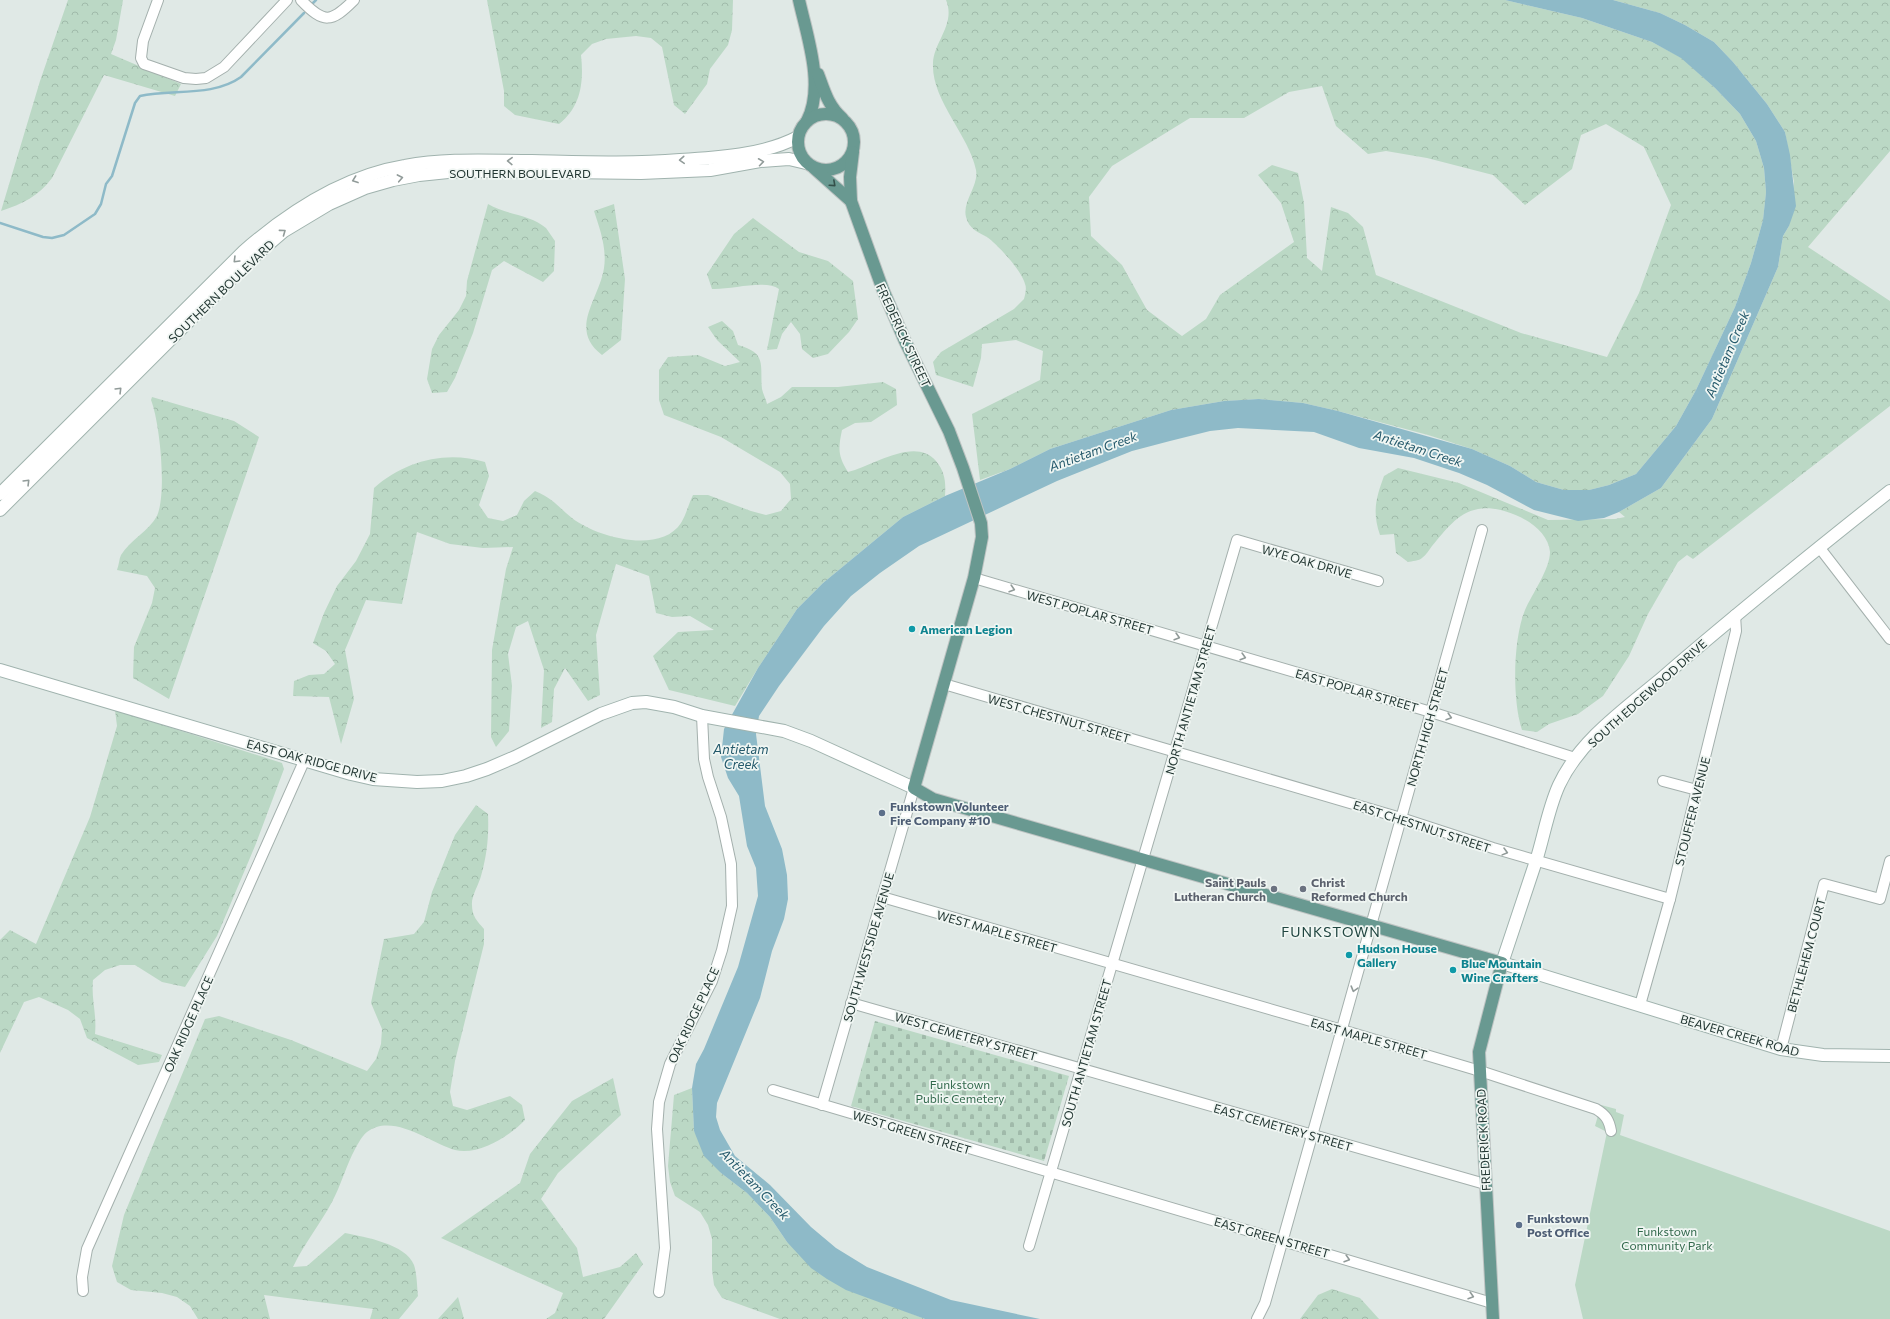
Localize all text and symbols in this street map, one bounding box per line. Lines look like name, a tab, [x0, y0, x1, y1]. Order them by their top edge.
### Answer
one-way arrow	[679, 156, 685, 165]
one-way arrow	[507, 157, 513, 165]
one-way arrow	[758, 158, 764, 167]
street label: SOUTHERN BOULEVARD	[449, 166, 591, 180]
one-way arrow	[397, 175, 404, 183]
one-way arrow	[351, 176, 358, 184]
one-way arrow	[828, 180, 836, 187]
one-way arrow	[279, 230, 286, 237]
street label: SOUTHERN BOULEVARD	[165, 237, 277, 345]
one-way arrow	[233, 255, 241, 262]
street label: FREDERICK STREET	[874, 281, 934, 389]
water label: Antietam Creek	[1701, 307, 1753, 401]
one-way arrow	[114, 387, 122, 395]
water label: Antietam Creek	[1371, 426, 1465, 470]
water label: Antietam Creek	[1046, 427, 1140, 475]
one-way arrow	[22, 479, 30, 487]
street label: WYE OAK DRIVE	[1260, 541, 1354, 581]
one-way arrow	[1008, 584, 1015, 593]
street label: WEST POPLAR STREET	[1025, 587, 1155, 637]
place label: American Legion	[920, 622, 1012, 636]
marker: American Legion	[907, 624, 917, 634]
street label: NORTH ANTIETAM STREET	[1162, 624, 1218, 776]
one-way arrow	[1174, 633, 1180, 641]
street label: SOUTH EDGEWOOD DRIVE	[1585, 636, 1709, 750]
one-way arrow	[1240, 652, 1247, 661]
street label: EAST POPLAR STREET	[1294, 666, 1420, 714]
street label: NORTH HIGH STREET	[1403, 666, 1451, 788]
street label: WEST CHESTNUT STREET	[986, 691, 1132, 745]
one-way arrow	[1445, 713, 1452, 721]
street label: EAST OAK RIDGE DRIVE	[245, 736, 379, 784]
water label: Antietam Creek	[712, 741, 769, 772]
street label: STOUFFER AVENUE	[1672, 755, 1712, 867]
street label: EAST CHESTNUT STREET	[1352, 797, 1493, 855]
place label: Funkstown Volunteer Fire Company #10	[890, 799, 1009, 827]
marker: Funkstown Volunteer Fire Company #10	[877, 808, 887, 818]
one-way arrow	[1502, 847, 1508, 855]
street label: SOUTH WESTSIDE AVENUE	[840, 871, 896, 1023]
place label: Saint Pauls Lutheran Church	[1174, 875, 1266, 903]
place label: Christ Reformed Church	[1311, 875, 1408, 903]
marker: Saint Pauls Lutheran Church	[1269, 884, 1279, 894]
marker: Christ Reformed Church	[1298, 884, 1308, 894]
street label: BETHLEHEM COURT	[1784, 896, 1828, 1014]
street label: WEST MAPLE STREET	[935, 907, 1059, 955]
district label: FUNKSTOWN	[1281, 923, 1381, 940]
place label: Hudson House Gallery	[1357, 941, 1437, 969]
marker: Hudson House Gallery	[1344, 950, 1354, 960]
place label: Blue Mountain Wine Crafters	[1461, 956, 1542, 984]
street label: OAK RIDGE PLACE	[665, 965, 721, 1065]
marker: Blue Mountain Wine Crafters	[1448, 965, 1458, 975]
street label: OAK RIDGE PLACE	[160, 974, 216, 1074]
street label: SOUTH ANTIETAM STREET	[1058, 977, 1114, 1129]
one-way arrow	[1350, 986, 1358, 992]
street label: WEST CEMETERY STREET	[893, 1009, 1039, 1063]
street label: BEAVER CREEK ROAD	[1679, 1011, 1801, 1059]
street label: EAST MAPLE STREET	[1309, 1015, 1429, 1061]
park label: Funkstown Public Cemetery	[915, 1077, 1005, 1105]
street label: FREDERICK ROAD	[1473, 1088, 1493, 1191]
street label: EAST CEMETERY STREET	[1212, 1101, 1354, 1154]
street label: WEST GREEN STREET	[851, 1107, 973, 1157]
water label: Antietam Creek	[716, 1144, 794, 1223]
place label: Funkstown Post Office	[1527, 1211, 1589, 1239]
street label: EAST GREEN STREET	[1213, 1214, 1332, 1260]
marker: Funkstown Post Office	[1514, 1220, 1524, 1230]
park label: Funkstown Community Park	[1621, 1224, 1713, 1252]
one-way arrow	[1343, 1254, 1350, 1263]
one-way arrow	[1468, 1291, 1475, 1300]

